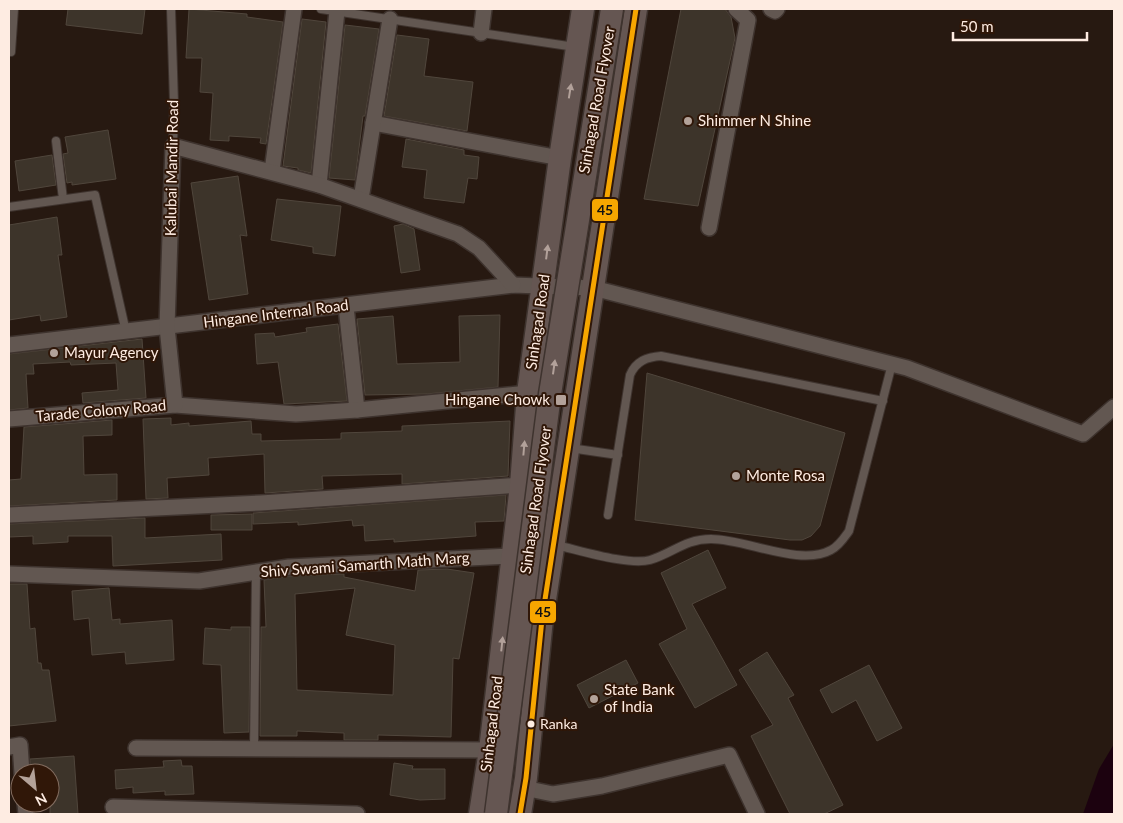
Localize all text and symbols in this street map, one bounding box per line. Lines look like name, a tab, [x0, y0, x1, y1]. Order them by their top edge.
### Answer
scale bar	[953, 10, 1087, 42]
text: 50 m	[960, 17, 994, 35]
street label: Sinhagad Road Flyover	[574, 24, 618, 175]
one-way arrow	[566, 83, 574, 99]
street label: Kalubai Mandir Road	[161, 100, 181, 236]
place label: Shimmer N Shine	[698, 111, 811, 129]
marker: Shimmer N Shine	[682, 115, 694, 127]
line badge: 45	[591, 198, 619, 222]
text: 45	[597, 201, 613, 218]
one-way arrow	[543, 244, 551, 260]
street label: Sinhagad Road	[521, 273, 553, 371]
street label: Hingane Internal Road	[202, 295, 350, 331]
place label: Mayur Agency	[64, 343, 159, 361]
marker: Mayur Agency	[48, 347, 60, 359]
one-way arrow	[550, 359, 558, 375]
place label: Hingane Chowk	[445, 390, 550, 408]
marker: Hingane Chowk	[554, 393, 568, 407]
street label: Tarade Colony Road	[35, 395, 167, 425]
street label: Sinhagad Road Flyover	[516, 424, 554, 575]
one-way arrow	[520, 440, 528, 456]
place label: Monte Rosa	[746, 466, 825, 484]
marker: Monte Rosa	[730, 470, 742, 482]
street label: Shiv Swami Samarth Math Marg	[260, 548, 470, 580]
line badge: 45	[529, 600, 557, 624]
text: 45	[535, 603, 551, 620]
one-way arrow	[498, 636, 506, 652]
street label: Sinhagad Road	[476, 675, 506, 773]
place label: State Bank of India	[604, 680, 675, 715]
marker: State Bank of India	[588, 693, 600, 705]
place label: Ranka	[540, 715, 578, 732]
marker: Ranka	[526, 719, 536, 729]
north arrow	[10, 763, 60, 813]
text: N	[33, 790, 50, 810]

